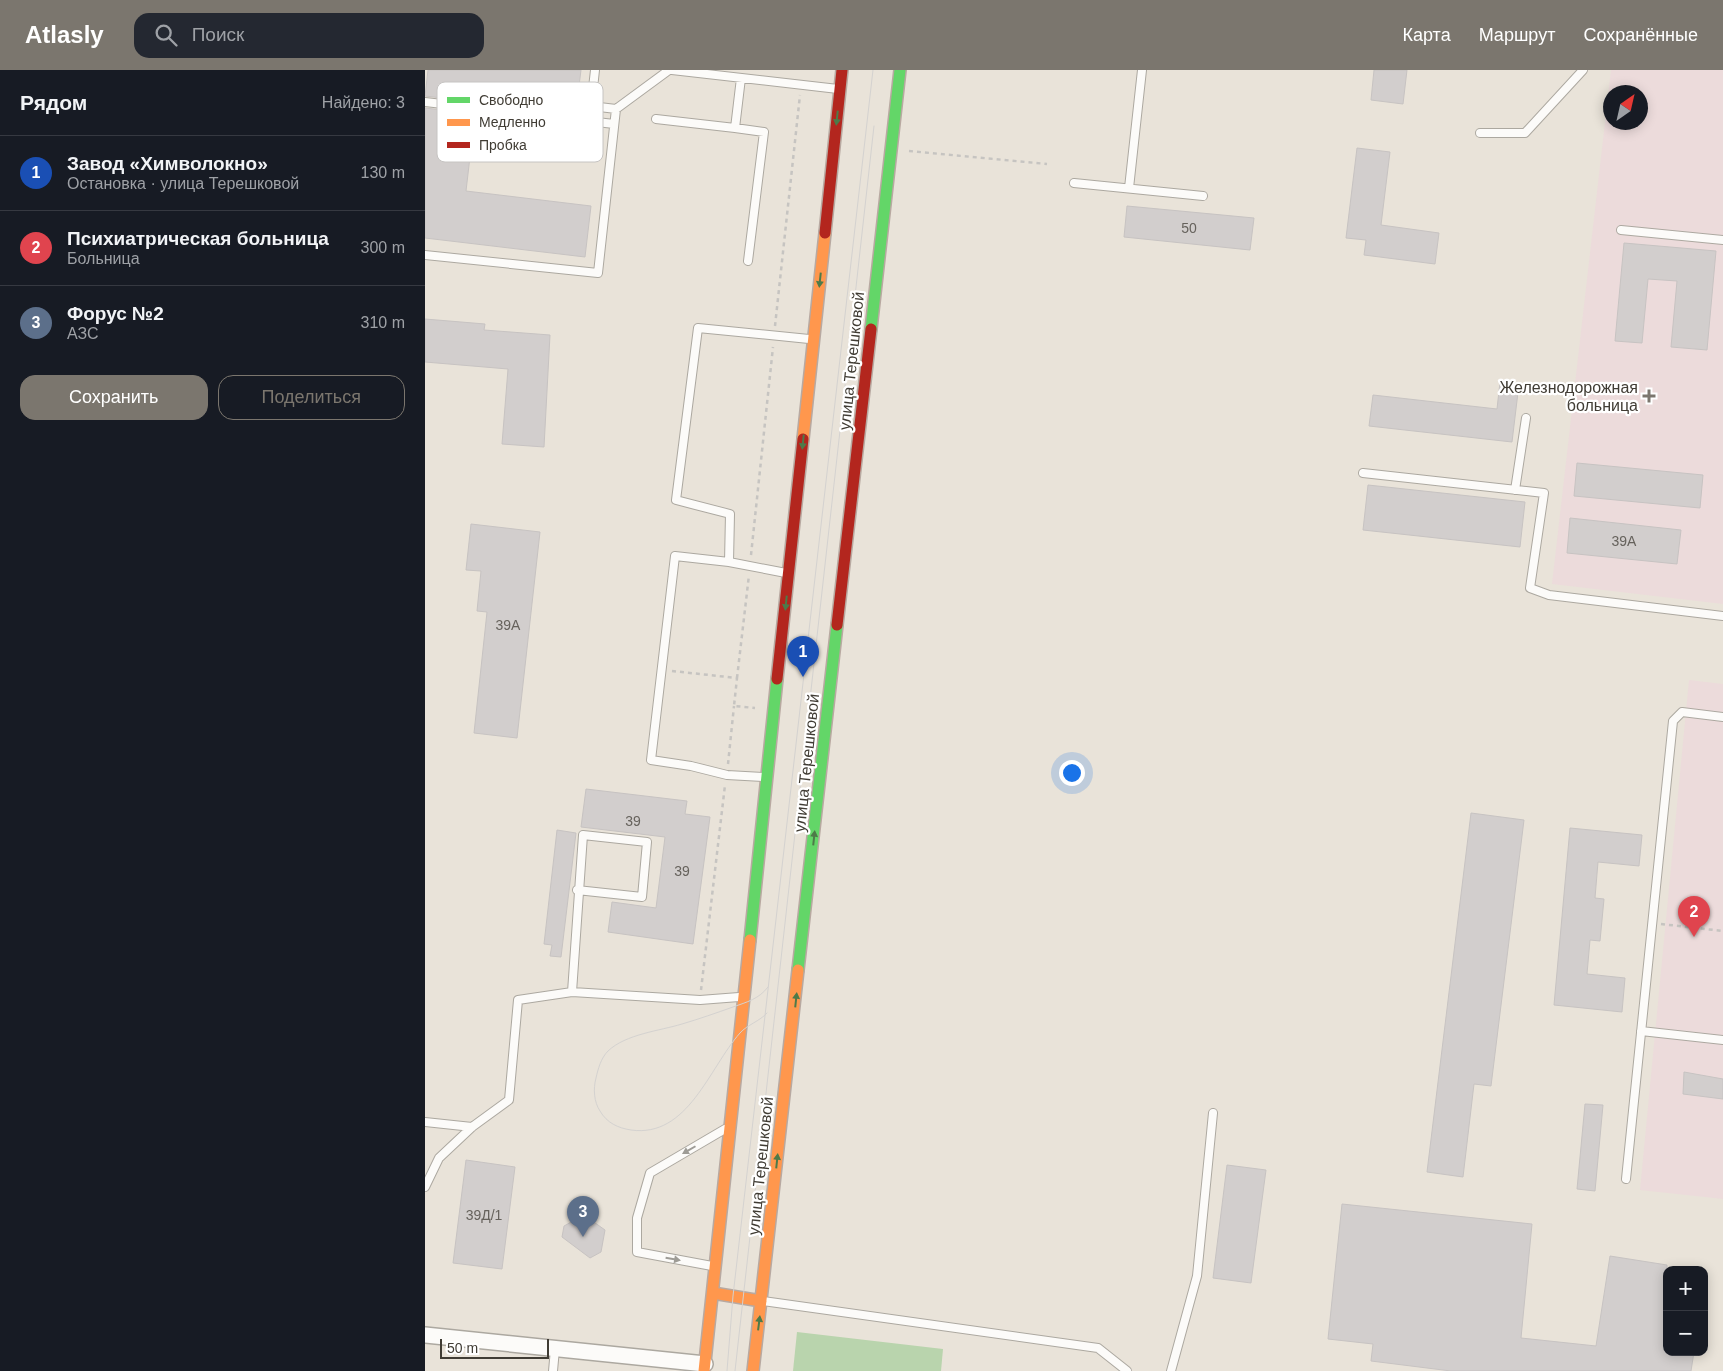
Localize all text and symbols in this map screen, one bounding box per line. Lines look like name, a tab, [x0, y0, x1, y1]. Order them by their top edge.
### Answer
search box	[134, 13, 484, 58]
text: Atlasly	[25, 21, 104, 48]
icon: search	[152, 21, 180, 49]
text: Поиск	[192, 24, 244, 45]
text: Карта	[1403, 25, 1451, 45]
text: Маршрут	[1479, 25, 1555, 45]
text: Сохранённые	[1583, 25, 1698, 45]
legend	[437, 82, 603, 162]
north arrow	[1603, 85, 1648, 130]
text: Рядом	[20, 91, 87, 114]
text: Свободно	[479, 92, 544, 108]
text: Найдено: 3	[322, 94, 405, 111]
one-way arrow	[833, 111, 841, 127]
text: Медленно	[479, 114, 546, 130]
text: Пробка	[479, 137, 527, 153]
text: Завод «Химволокно»	[67, 153, 268, 174]
text: 1	[32, 164, 40, 181]
text: 130 m	[361, 164, 405, 181]
text: Остановка · улица Терешковой	[67, 175, 299, 192]
house number: 50	[1181, 220, 1197, 236]
text: Психиатрическая больница	[67, 228, 329, 249]
text: 2	[32, 239, 40, 256]
text: 300 m	[361, 239, 405, 256]
text: Больница	[67, 250, 140, 267]
one-way arrow	[816, 272, 824, 288]
street label: улица Терешковой	[836, 291, 867, 431]
text: Форус №2	[67, 303, 164, 324]
text: 3	[32, 314, 40, 331]
text: 310 m	[361, 314, 405, 331]
text: АЗС	[67, 325, 99, 342]
button: Сохранить	[20, 375, 208, 420]
button: Поделиться	[218, 375, 405, 420]
place label: Железнодорожная больница	[1500, 379, 1638, 414]
marker: Железнодорожная больница	[1642, 389, 1656, 403]
one-way arrow	[799, 434, 807, 450]
house number: 39А	[1612, 533, 1637, 549]
one-way arrow	[782, 596, 790, 612]
house number: 39А	[496, 617, 521, 633]
pin: 1	[787, 636, 819, 677]
street label: улица Терешковой	[791, 693, 822, 833]
your location	[1059, 760, 1085, 786]
house number: 39	[625, 813, 641, 829]
one-way arrow	[810, 830, 818, 846]
house number: 39	[674, 863, 690, 879]
pin: 2	[1678, 896, 1710, 937]
one-way arrow	[792, 991, 800, 1007]
street label: улица Терешковой	[745, 1096, 776, 1236]
one-way arrow	[682, 1146, 695, 1155]
one-way arrow	[773, 1153, 781, 1169]
pin: 3	[567, 1196, 599, 1237]
house number: 39Д/1	[466, 1207, 503, 1223]
one-way arrow	[665, 1255, 681, 1263]
map controls	[1663, 1266, 1708, 1356]
button: +	[1663, 1266, 1708, 1311]
button: −	[1663, 1311, 1708, 1356]
one-way arrow	[755, 1314, 763, 1330]
scale bar	[440, 1336, 549, 1359]
text: 50 m	[447, 1340, 478, 1356]

